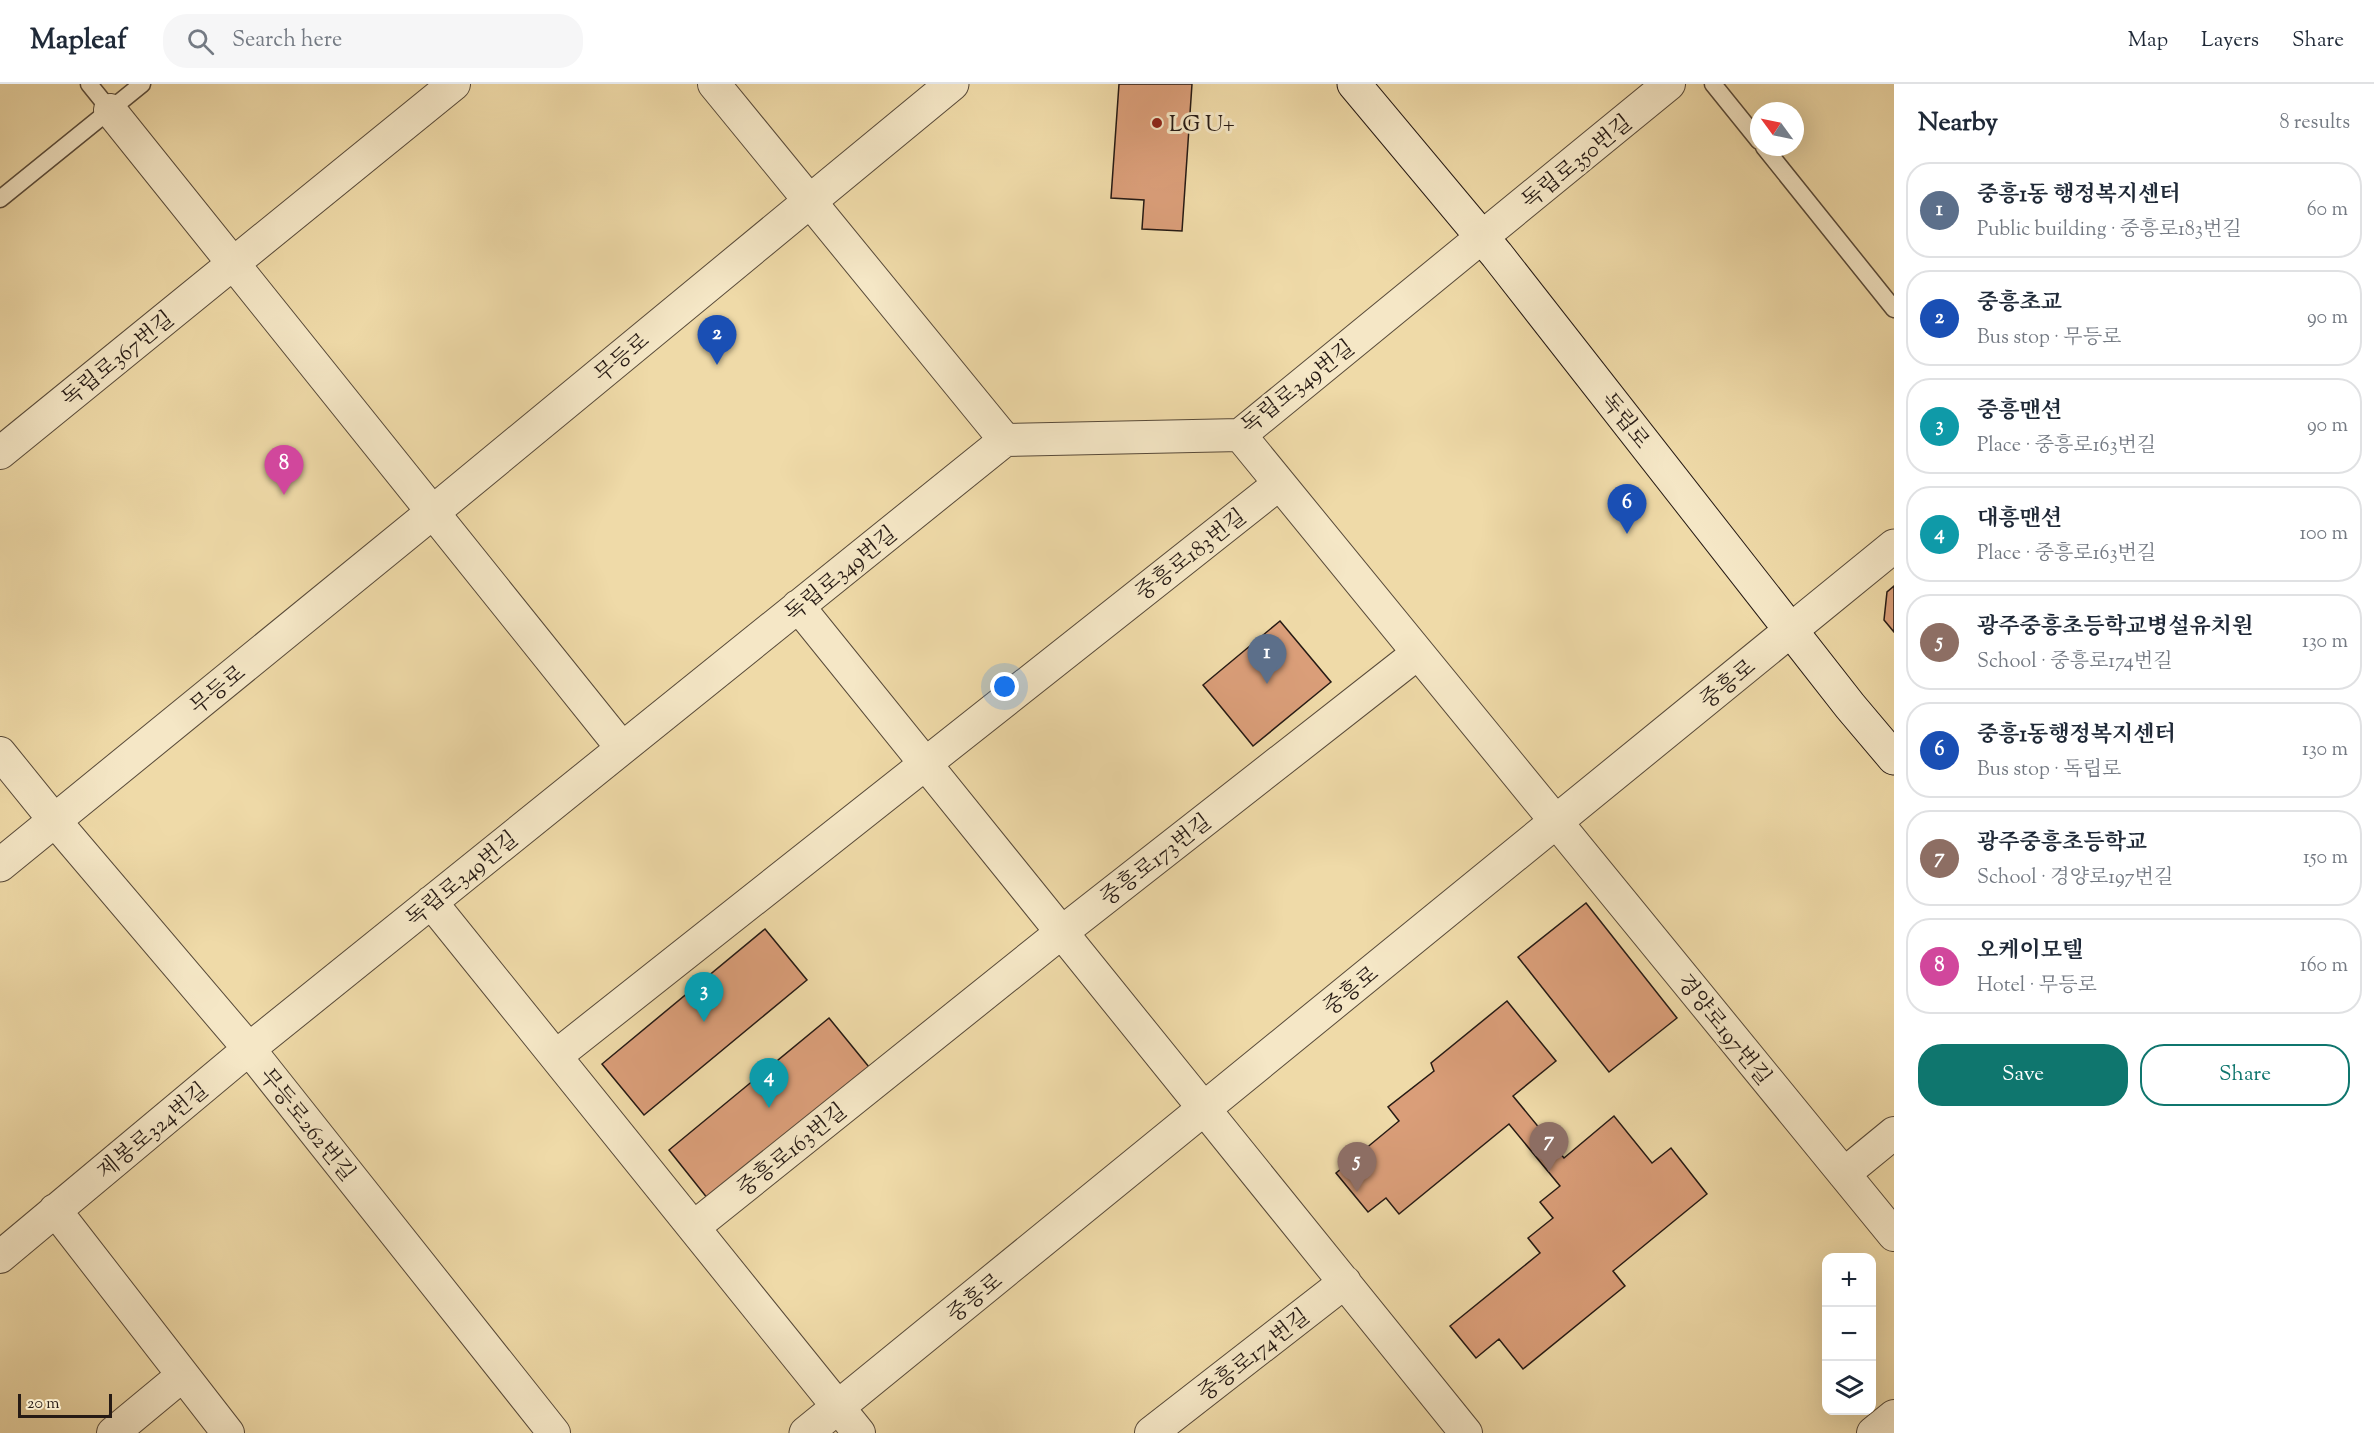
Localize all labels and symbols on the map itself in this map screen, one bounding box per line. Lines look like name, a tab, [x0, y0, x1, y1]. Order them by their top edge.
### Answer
north arrow	[1750, 102, 1804, 156]
street label: 독립로350번길	[1516, 109, 1640, 218]
place label: LG U+	[1169, 110, 1234, 142]
marker: LG U+	[1150, 116, 1164, 130]
street label: 독립로367번길	[56, 305, 182, 416]
pin: 2	[698, 316, 736, 365]
street label: 무등로	[588, 327, 658, 392]
street label: 독립로349번길	[1235, 334, 1363, 443]
street label: 독립로	[1591, 387, 1656, 457]
pin: 8	[264, 446, 304, 495]
pin: 6	[1608, 484, 1646, 534]
street label: 중흥로183번길	[1129, 503, 1254, 610]
street label: 독립로349번길	[779, 520, 905, 631]
pin: 1	[1248, 634, 1286, 684]
street label: 중흥로	[1694, 653, 1764, 718]
street label: 무등로	[184, 659, 254, 724]
your location	[990, 672, 1019, 701]
street label: 중흥로173번길	[1094, 808, 1219, 915]
street label: 독립로349번길	[400, 825, 526, 936]
street label: 중흥로	[1317, 960, 1387, 1025]
street label: 경양로197번길	[1668, 968, 1778, 1094]
pin: 3	[684, 972, 724, 1022]
pin: 4	[750, 1058, 788, 1108]
street label: 무등로262번길	[250, 1062, 361, 1189]
street label: 제봉로324번길	[91, 1076, 217, 1188]
street label: 중흥로163번길	[731, 1097, 855, 1206]
pin: 7	[1530, 1122, 1568, 1172]
pin: 5	[1338, 1142, 1376, 1192]
street label: 중흥로	[941, 1267, 1011, 1332]
street label: 중흥로174번길	[1192, 1302, 1318, 1410]
scale bar	[18, 1391, 112, 1418]

